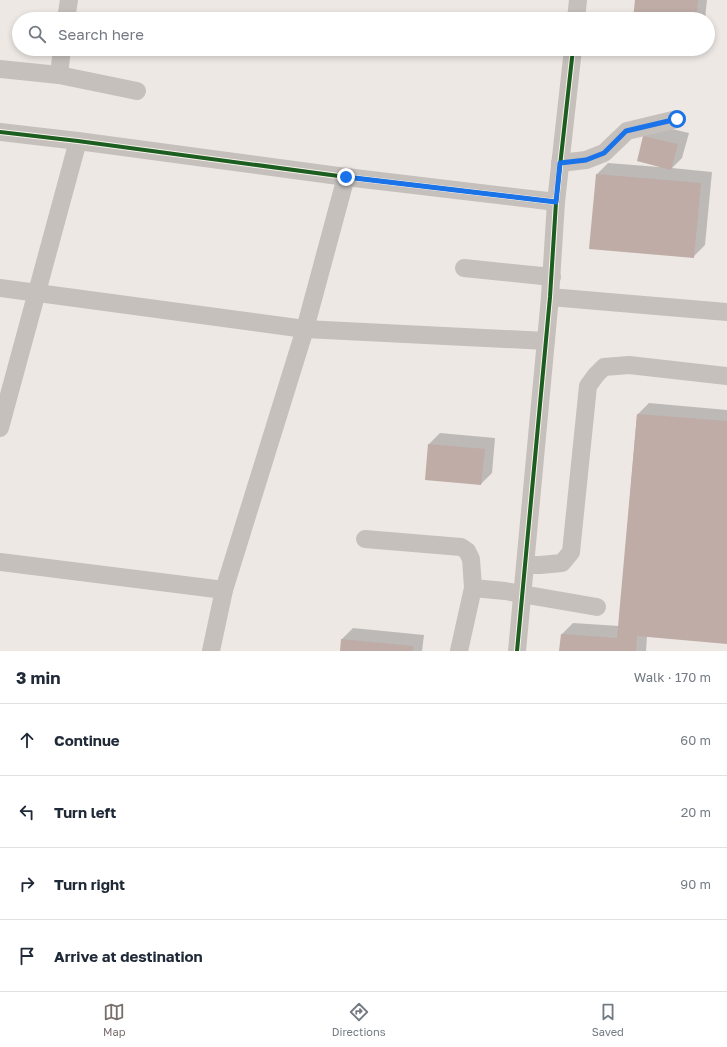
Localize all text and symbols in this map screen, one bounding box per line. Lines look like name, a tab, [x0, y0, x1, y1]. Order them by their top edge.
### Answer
search box	[12, 12, 715, 56]
icon: search	[26, 23, 48, 45]
text: Search here	[58, 25, 144, 43]
route start	[668, 110, 686, 128]
route end	[337, 168, 355, 186]
text: 3 min	[16, 667, 60, 688]
text: Walk · 170 m	[634, 669, 711, 685]
icon: ahead	[16, 729, 38, 751]
text: Continue	[54, 731, 120, 749]
text: 60 m	[680, 732, 711, 748]
icon: left	[16, 801, 38, 823]
text: Turn left	[54, 803, 116, 821]
text: 20 m	[681, 804, 711, 820]
icon: right	[16, 873, 38, 895]
text: Turn right	[54, 875, 125, 893]
text: 90 m	[680, 876, 711, 892]
icon: arrive	[16, 945, 38, 967]
text: Arrive at destination	[54, 947, 203, 965]
tab: Map	[103, 1001, 126, 1038]
tab: Directions	[332, 1001, 386, 1038]
tab: Saved	[592, 1001, 624, 1038]

